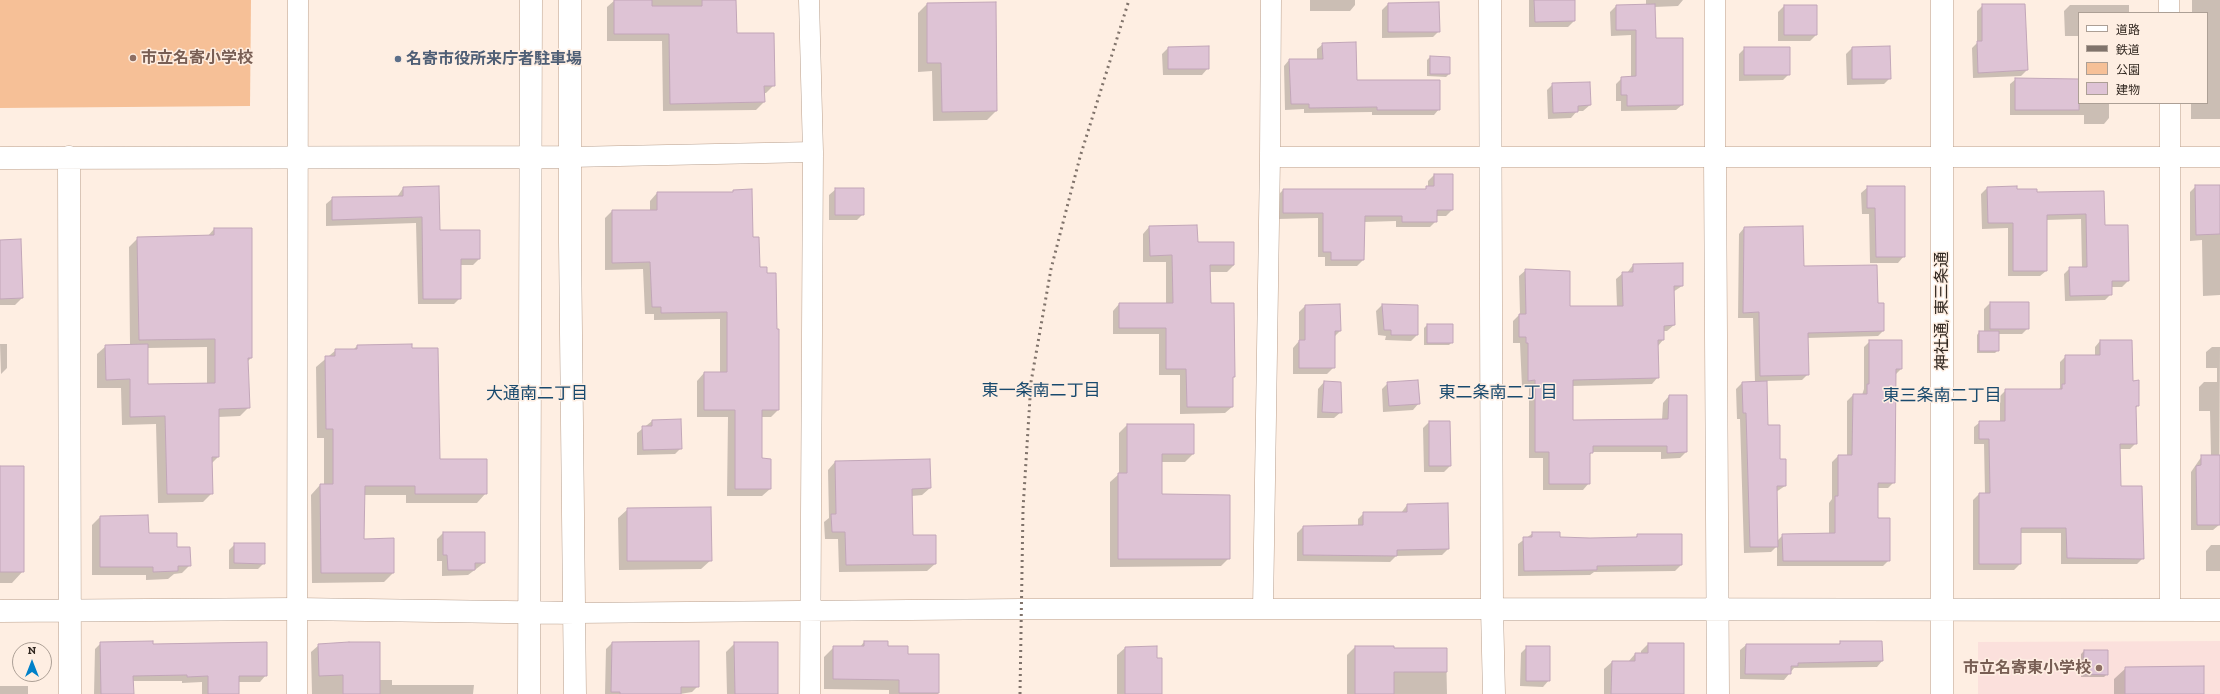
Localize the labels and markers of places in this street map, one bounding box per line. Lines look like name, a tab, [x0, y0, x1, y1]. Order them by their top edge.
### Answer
place label: 市立名寄小学校	[141, 48, 253, 68]
place label: 名寄市役所来庁者駐車場	[406, 49, 582, 69]
marker: 市立名寄小学校	[128, 53, 138, 63]
marker: 名寄市役所来庁者駐車場	[393, 54, 403, 64]
place label: 市立名寄東小学校	[1963, 658, 2091, 678]
marker: 市立名寄東小学校	[2094, 663, 2104, 673]

